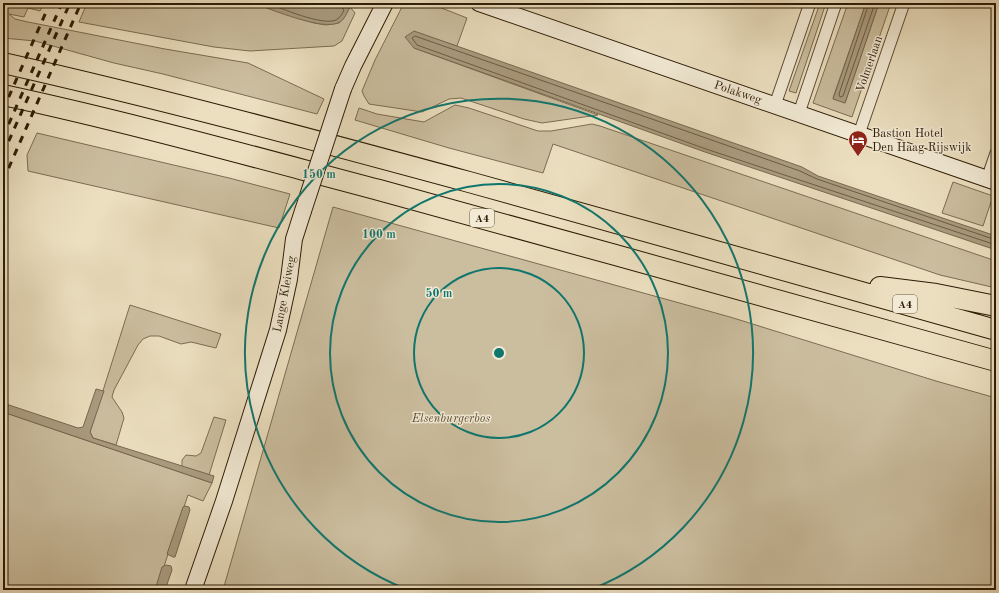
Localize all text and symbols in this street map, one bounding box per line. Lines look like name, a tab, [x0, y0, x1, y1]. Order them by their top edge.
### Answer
street label: Volmerlaan	[855, 34, 885, 94]
street label: Polakweg	[712, 79, 764, 107]
place label: Bastion Hotel Den Haag Rijswijk	[872, 128, 971, 154]
hotel icon: Bastion Hotel Den Haag Rijswijk	[847, 129, 869, 157]
text: 150 m	[302, 168, 336, 181]
road number: A4	[470, 209, 494, 227]
text: 100 m	[362, 229, 396, 241]
street label: Lange Kleiweg	[272, 254, 298, 333]
text: 50 m	[426, 287, 453, 300]
road number: A4	[893, 295, 917, 313]
centre of rings	[492, 346, 506, 360]
park label: Elsenburgerbos	[411, 413, 490, 425]

